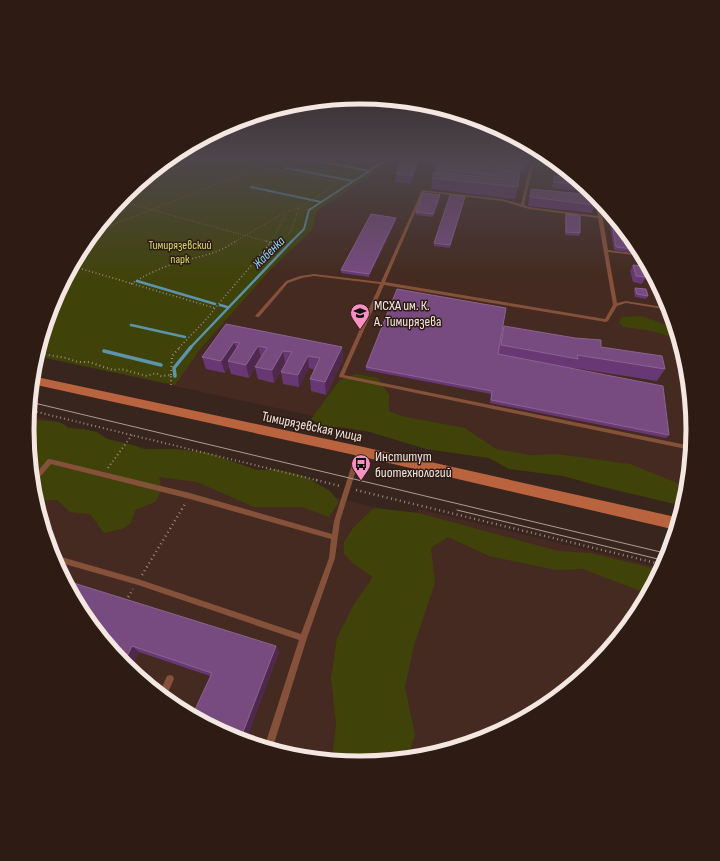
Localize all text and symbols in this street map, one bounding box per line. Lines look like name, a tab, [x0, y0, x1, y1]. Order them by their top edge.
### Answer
water label: Жабенка	[249, 233, 289, 273]
park label: Тимирязевский парк	[148, 238, 212, 267]
place label: МСХА им. К. А. Тимирязева	[373, 297, 441, 330]
school or university icon: МСХА им. К. А. Тимирязева	[349, 302, 371, 330]
street label: Тимирязевская улица	[260, 408, 364, 445]
place label: Институт биотехнологий	[375, 448, 452, 481]
bus stop icon: Институт биотехнологий	[350, 453, 372, 481]

